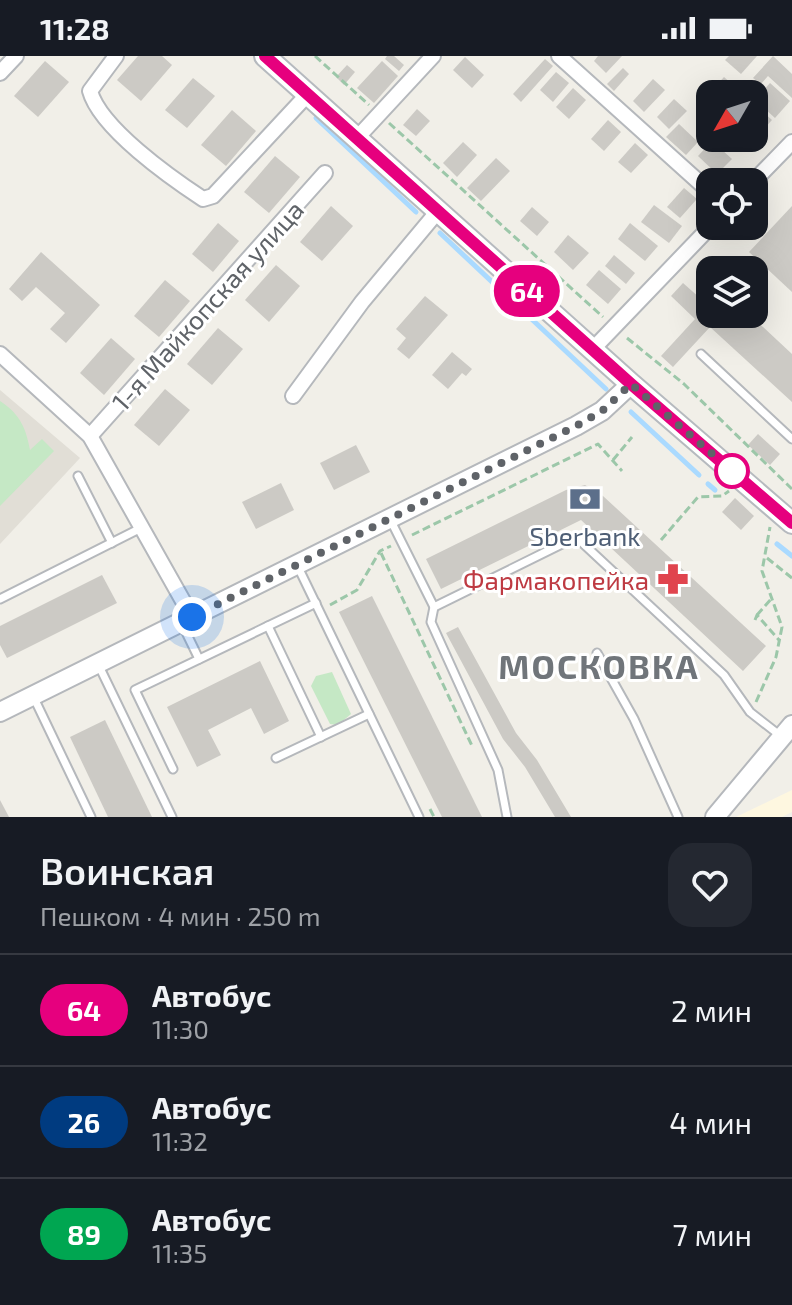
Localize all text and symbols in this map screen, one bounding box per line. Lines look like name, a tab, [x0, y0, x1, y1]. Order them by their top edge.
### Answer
text: 11:28	[40, 10, 110, 46]
north arrow	[696, 80, 768, 152]
map controls	[696, 80, 768, 328]
button: locate	[696, 168, 768, 240]
street label: 1-я Майкопская улица	[105, 194, 310, 417]
button: layers	[696, 256, 768, 328]
line badge: 64	[491, 265, 563, 317]
text: 64	[510, 274, 544, 308]
unlabelled marker	[715, 454, 749, 488]
bank icon: Sberbank	[568, 482, 602, 516]
place label: Sberbank	[529, 520, 641, 551]
pharmacy icon: Фармакопейка	[656, 562, 690, 596]
place label: Фармакопейка	[463, 564, 649, 595]
your location	[172, 597, 212, 637]
district label: МОСКОВКА	[498, 645, 700, 686]
button: heart	[668, 843, 752, 927]
text: Воинская	[40, 847, 214, 893]
text: Пешком · 4 мин · 250 m	[40, 900, 320, 931]
text: Автобус	[152, 977, 271, 1013]
text: 2 мин	[671, 992, 752, 1028]
text: 64	[67, 993, 101, 1027]
text: 11:30	[152, 1013, 209, 1044]
text: Автобус	[152, 1089, 271, 1125]
text: 4 мин	[669, 1104, 752, 1140]
text: 26	[68, 1105, 100, 1139]
text: 11:32	[152, 1125, 208, 1156]
text: Автобус	[152, 1201, 271, 1237]
text: 7 мин	[672, 1216, 752, 1252]
text: 89	[67, 1217, 101, 1251]
text: 11:35	[152, 1237, 207, 1268]

